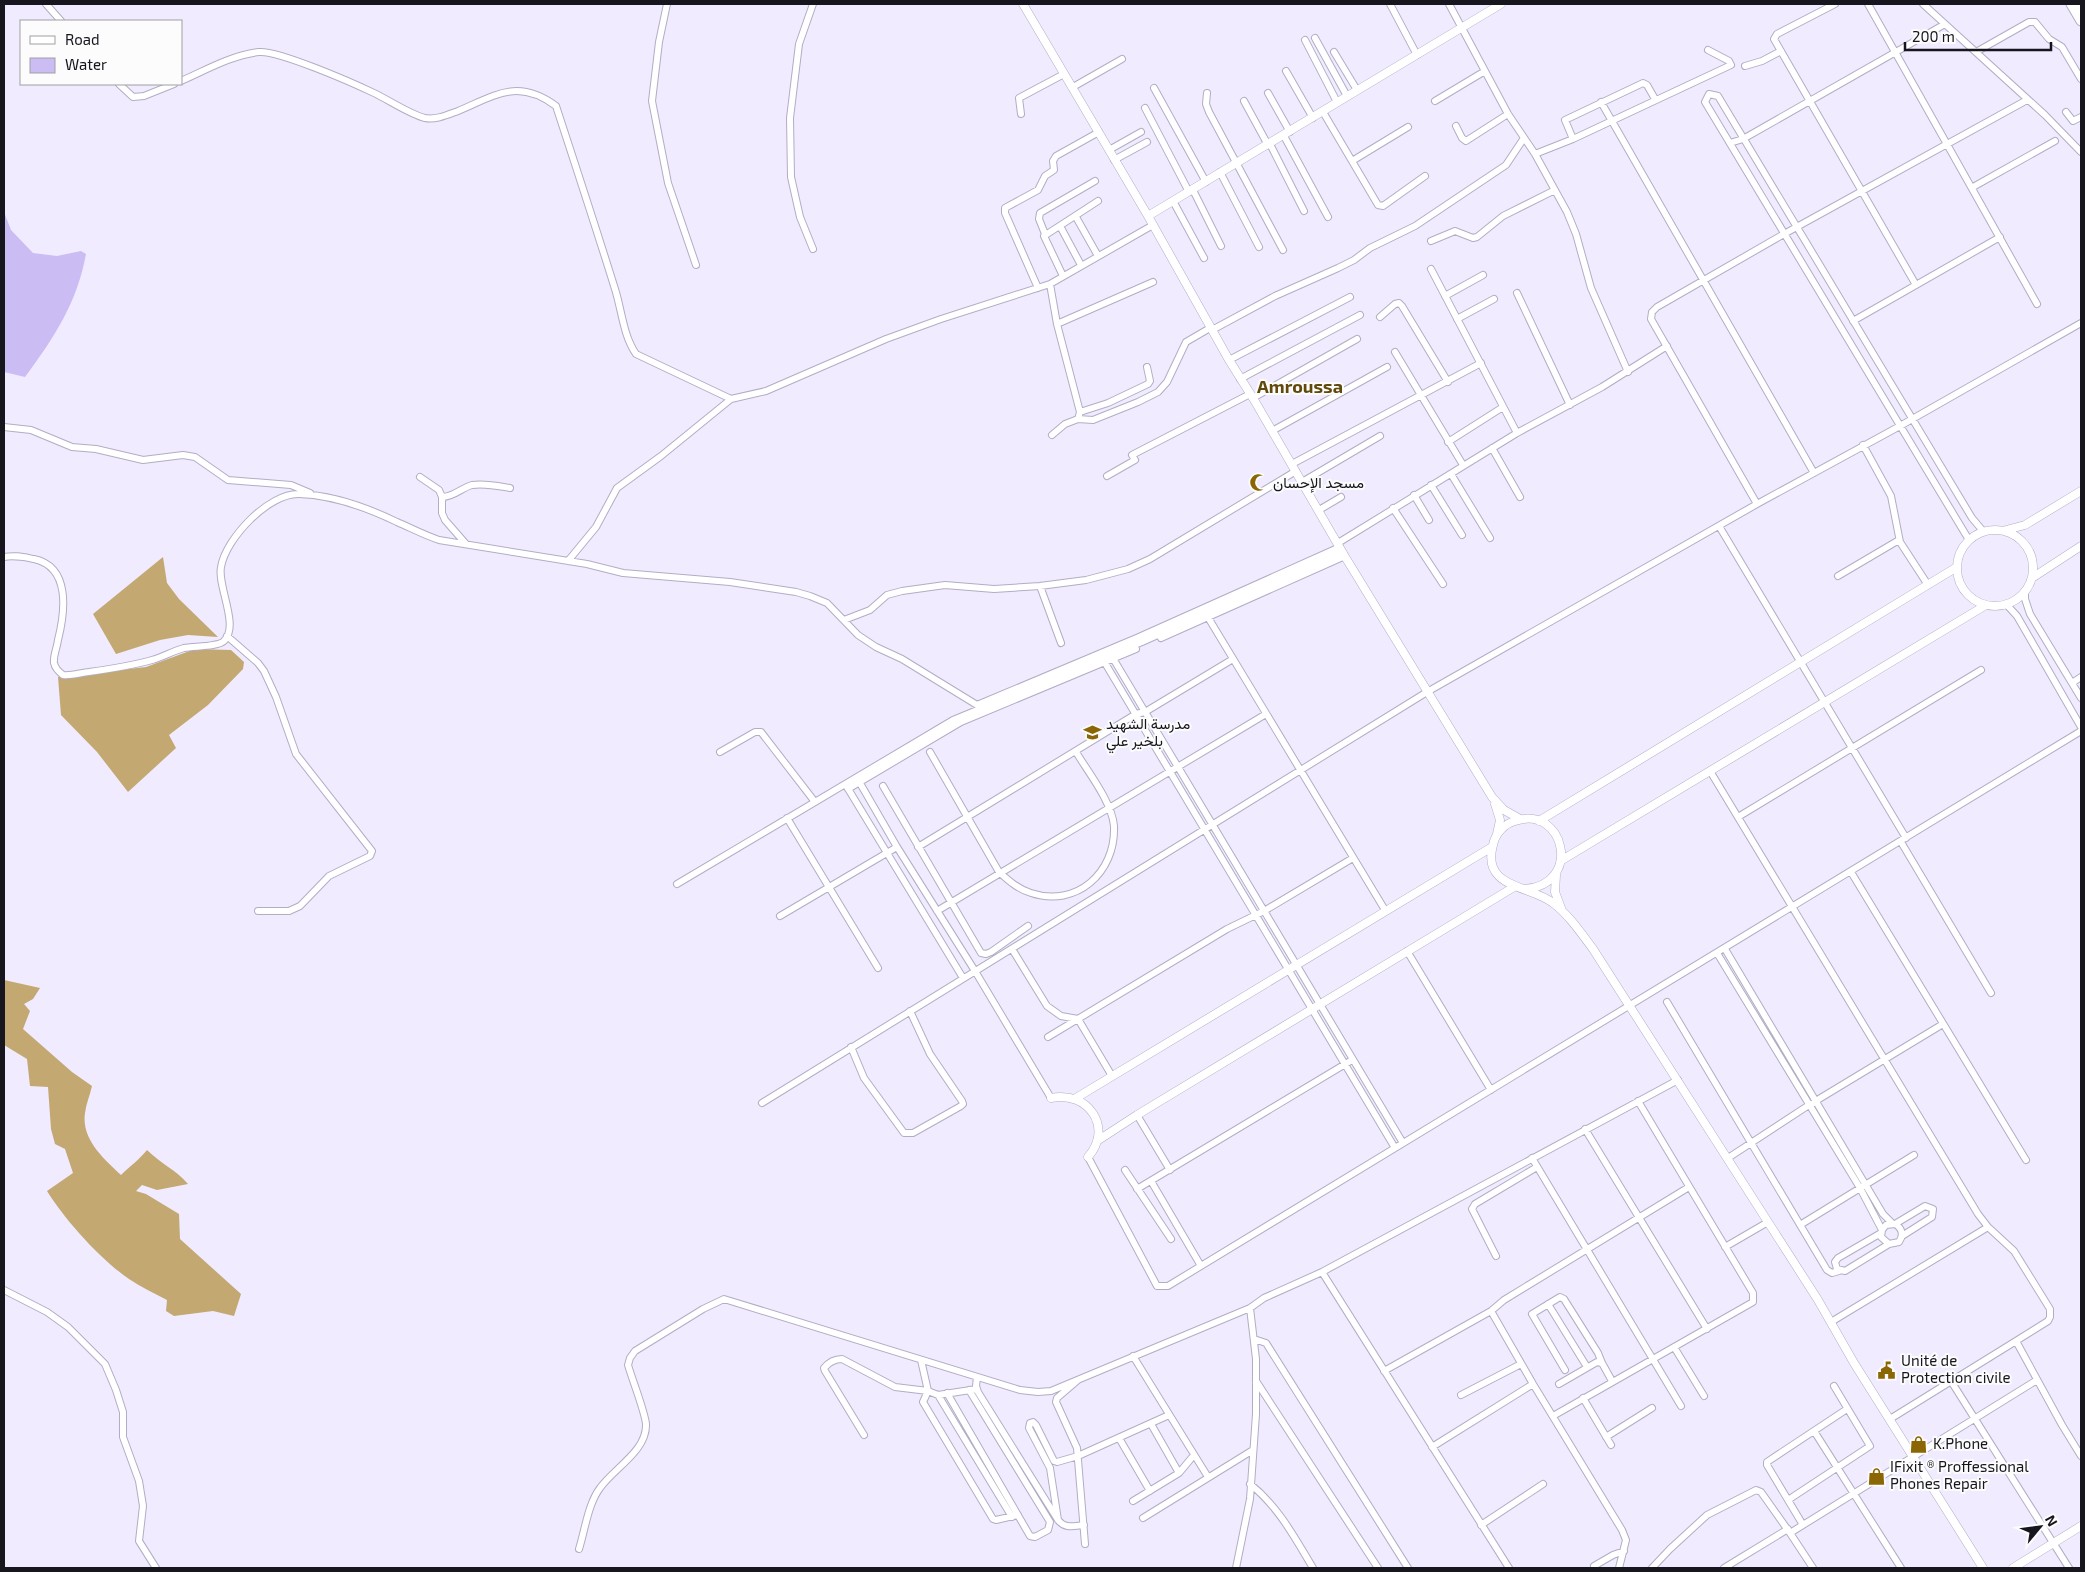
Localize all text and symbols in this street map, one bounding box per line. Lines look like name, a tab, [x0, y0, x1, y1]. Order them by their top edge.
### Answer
legend	[20, 20, 182, 85]
scale bar	[1905, 20, 2051, 52]
text: 200 m	[1912, 27, 1955, 45]
text: Road	[65, 30, 100, 48]
text: Water	[65, 55, 107, 73]
district label: Amroussa	[1257, 375, 1343, 397]
mosque icon: مسجد الإحسان	[1249, 473, 1269, 493]
place label: مسجد الإحسان	[1273, 473, 1364, 493]
place label: مدرسة الشهيد بلخير علي	[1106, 714, 1190, 754]
school or university icon: مدرسة الشهيد بلخير علي	[1082, 723, 1102, 743]
place label: Unité de Protection civile	[1901, 1351, 2011, 1386]
public building icon: Unité de Protection civile	[1877, 1360, 1897, 1380]
shop icon: K.Phone	[1909, 1434, 1929, 1454]
place label: K.Phone	[1933, 1434, 1988, 1452]
place label: IFixit ® Proffessional Phones Repair	[1890, 1457, 2029, 1492]
shop icon: IFixit ® Proffessional Phones Repair	[1866, 1466, 1886, 1486]
north arrow	[2015, 1502, 2065, 1552]
text: N	[2042, 1512, 2062, 1529]

